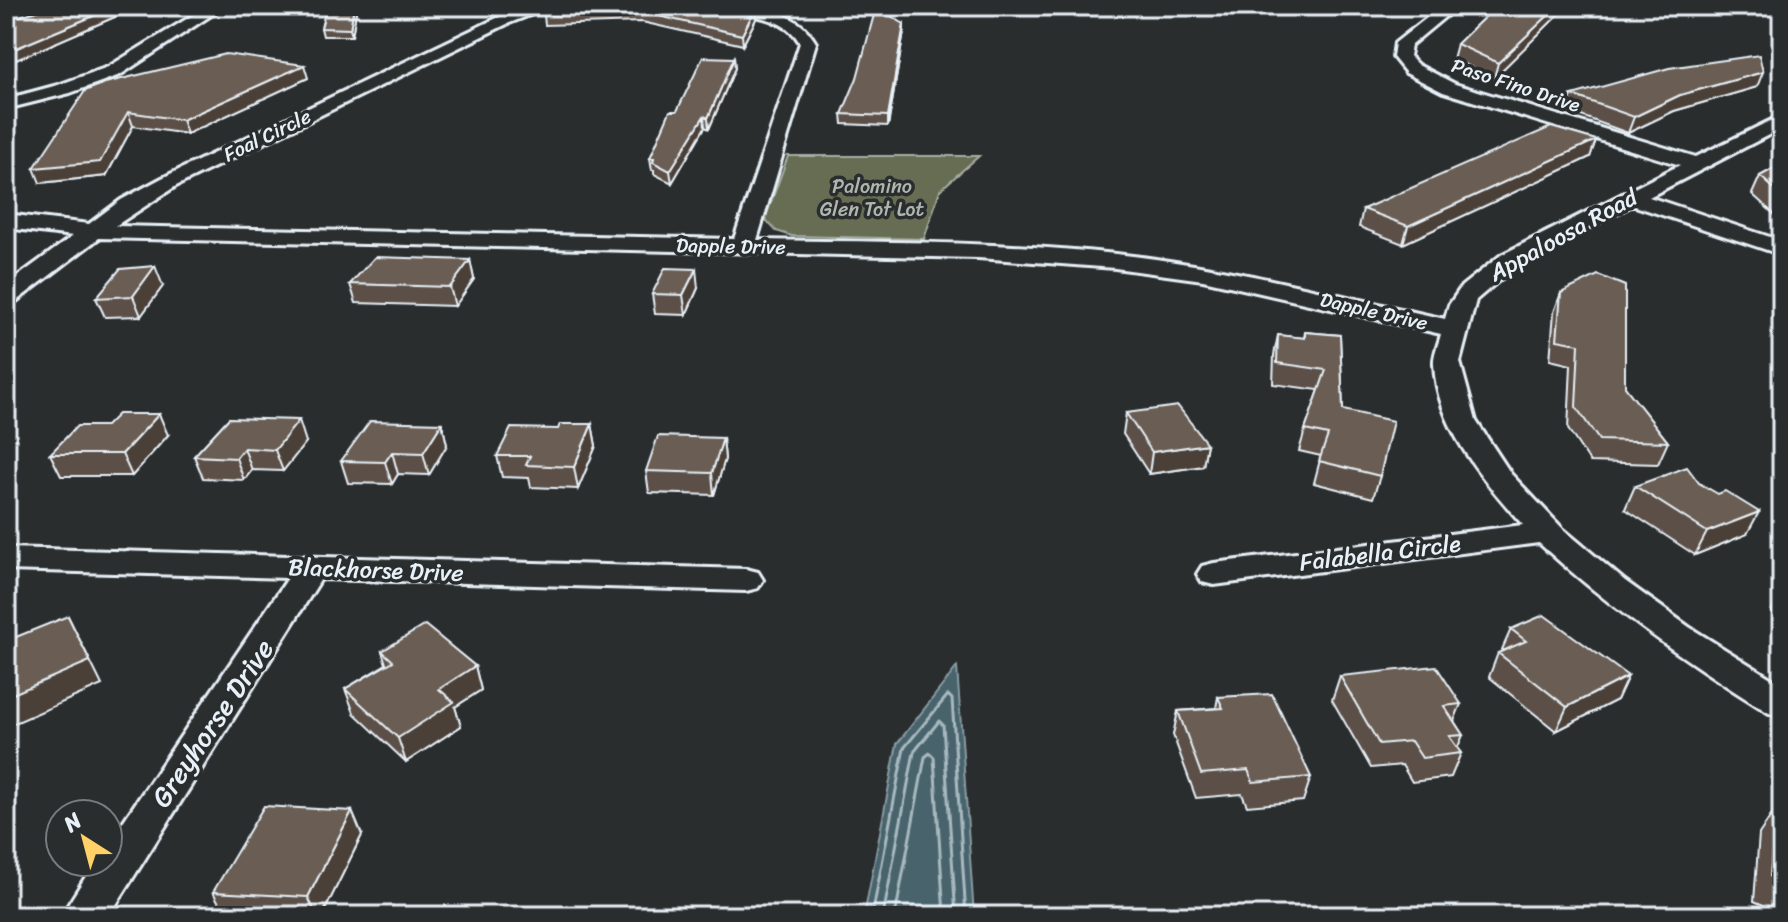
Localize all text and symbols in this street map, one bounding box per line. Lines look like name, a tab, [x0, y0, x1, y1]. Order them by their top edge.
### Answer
street label: Paso Fino Drive	[1447, 48, 1585, 123]
street label: Foal Circle	[217, 99, 317, 172]
park label: Palomino Glen Tot Lot	[820, 169, 925, 227]
street label: Appaloosa Road	[1480, 176, 1646, 294]
street label: Dapple Drive	[676, 228, 786, 265]
street label: Dapple Drive	[1317, 282, 1431, 341]
street label: Falabella Circle	[1297, 522, 1463, 584]
street label: Blackhorse Drive	[288, 546, 464, 594]
street label: Greyhorse Drive	[138, 629, 287, 818]
north arrow	[44, 798, 124, 878]
text: N	[54, 802, 91, 843]

